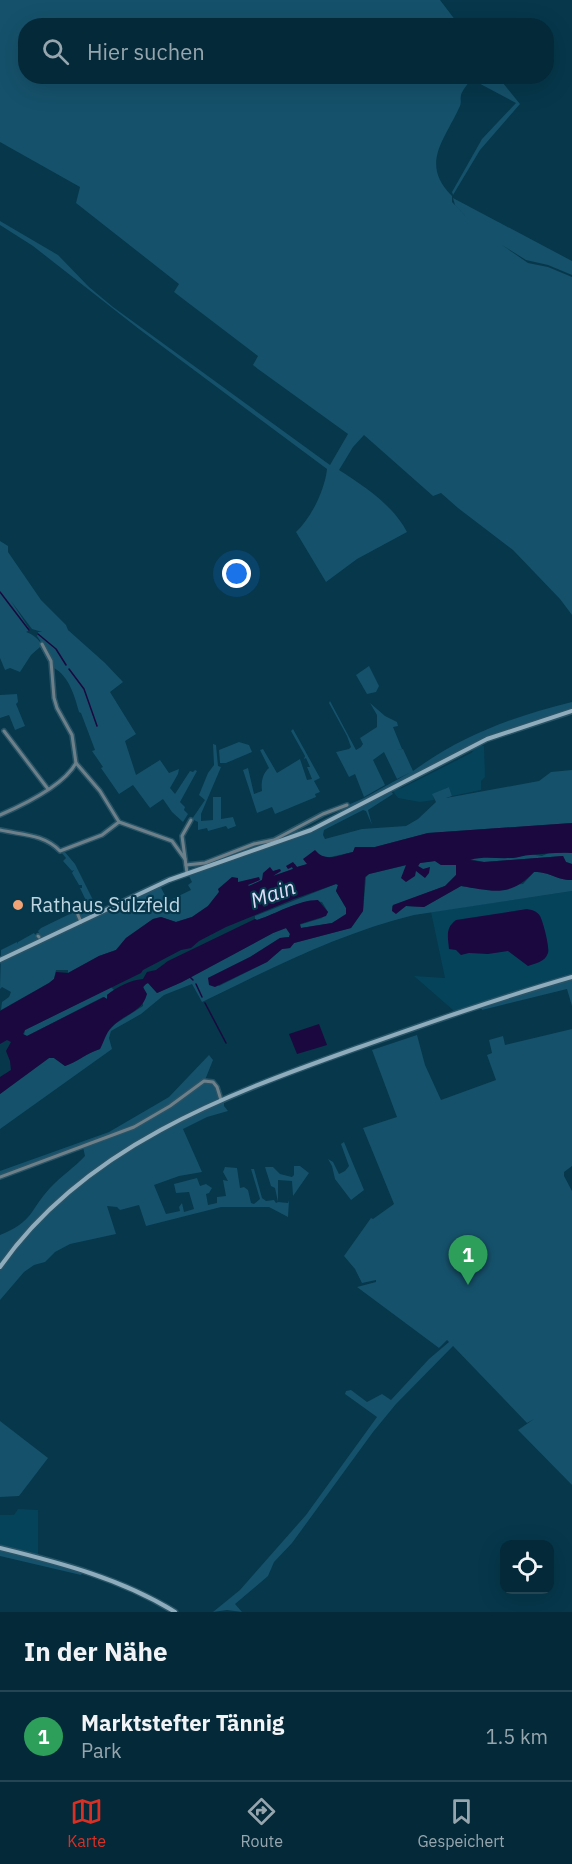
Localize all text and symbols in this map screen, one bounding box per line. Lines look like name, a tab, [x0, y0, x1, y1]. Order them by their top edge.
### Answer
search box	[18, 18, 554, 84]
icon: search	[39, 35, 72, 68]
text: Hier suchen	[87, 37, 205, 66]
your location	[222, 559, 251, 588]
water label: Main	[246, 872, 299, 914]
place label: Rathaus Sulzfeld	[30, 891, 180, 918]
marker: Rathaus Sulzfeld	[11, 898, 25, 912]
pin: 1	[448, 1236, 488, 1285]
map controls	[500, 1540, 554, 1594]
button: locate	[500, 1540, 554, 1594]
text: In der Nähe	[24, 1634, 168, 1668]
text: Marktstefter Tännig	[81, 1708, 284, 1737]
text: 1	[38, 1723, 50, 1750]
text: 1.5 km	[486, 1723, 548, 1750]
text: Park	[81, 1737, 121, 1764]
tab: Karte	[67, 1795, 106, 1851]
tab: Route	[241, 1795, 283, 1851]
tab: Gespeichert	[417, 1795, 505, 1851]

